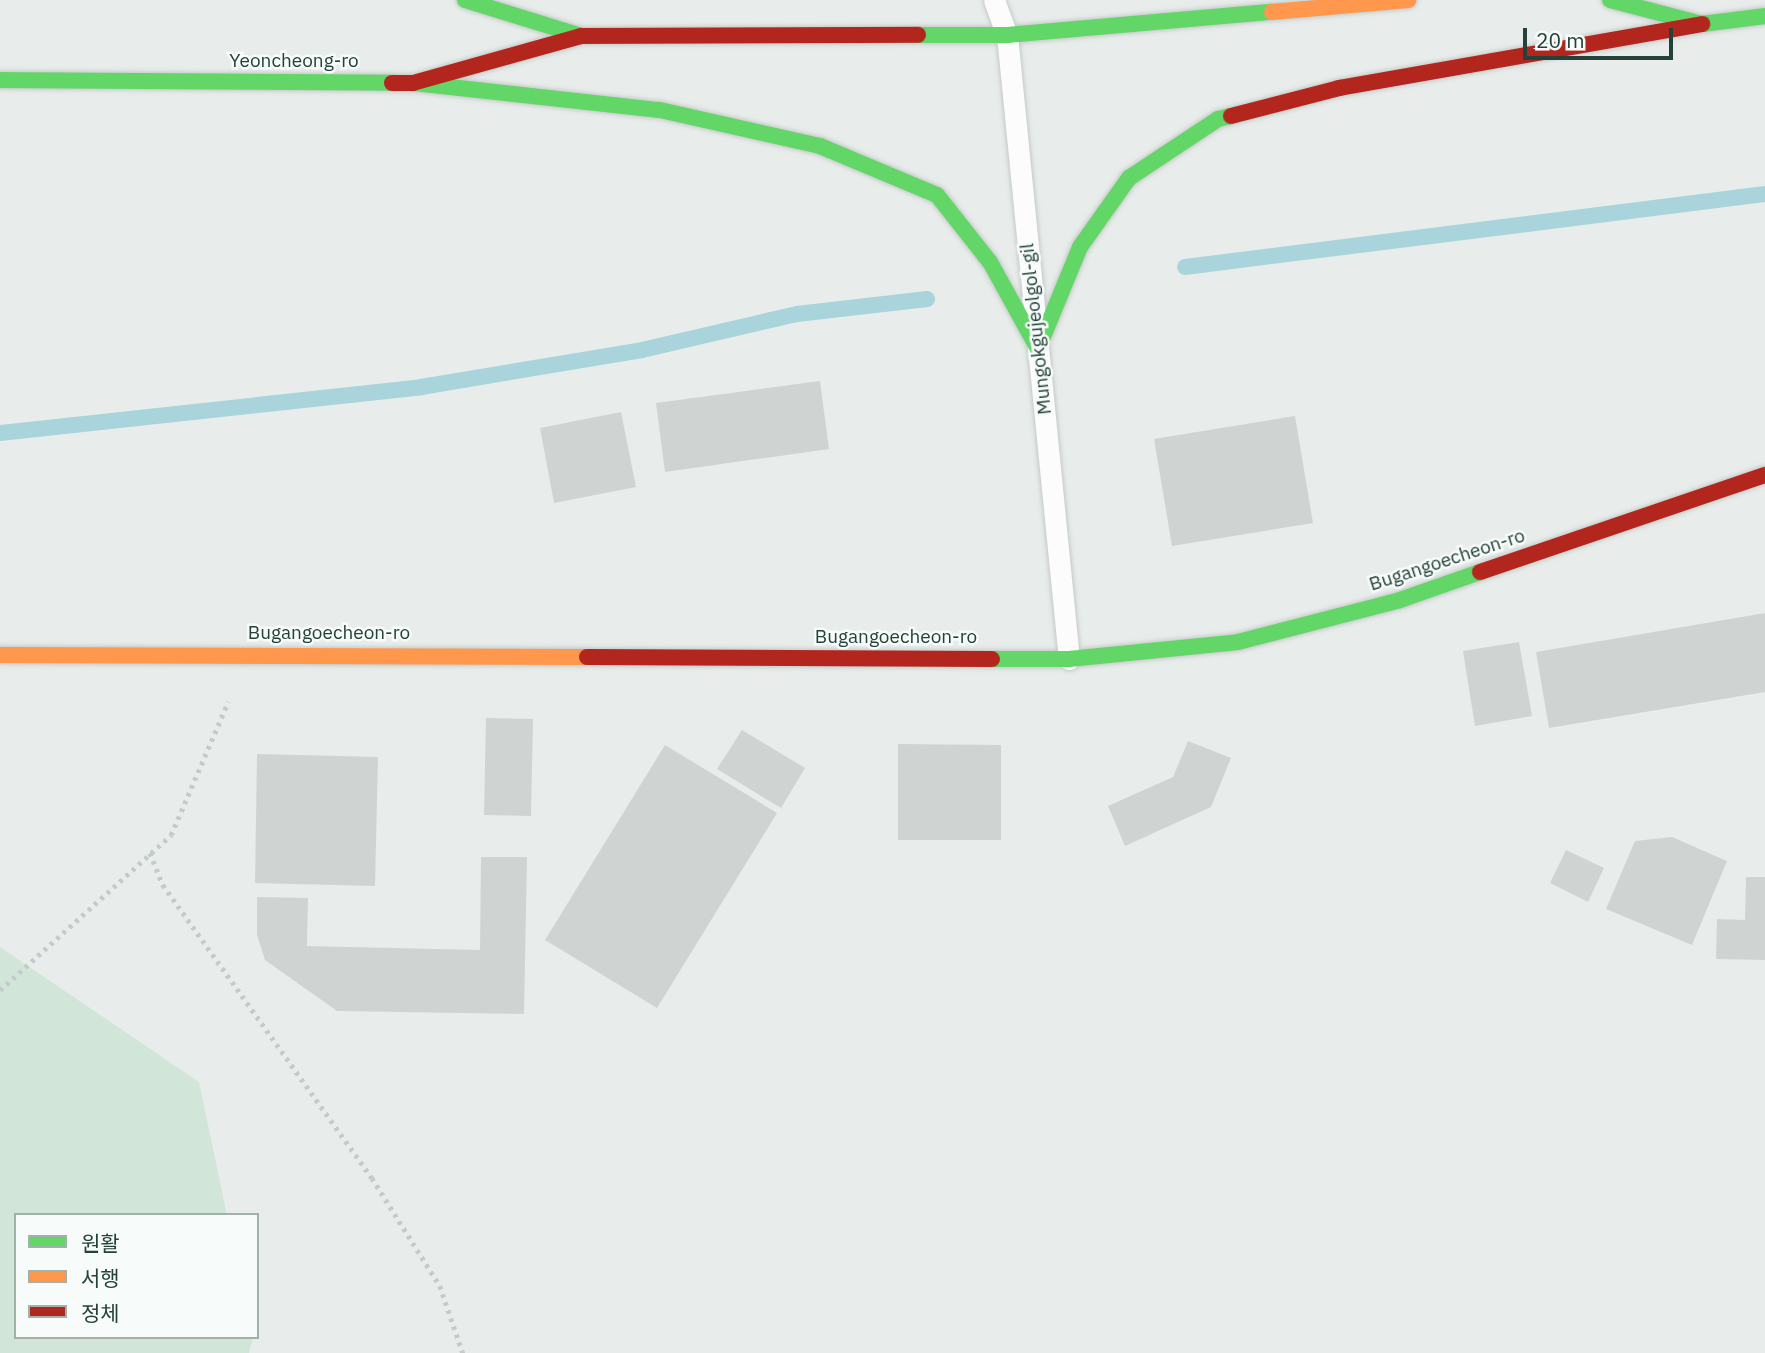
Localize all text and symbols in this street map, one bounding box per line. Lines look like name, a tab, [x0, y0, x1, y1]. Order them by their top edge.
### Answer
scale bar	[1527, 14, 1678, 58]
text: 20 m	[1536, 26, 1585, 54]
street label: Yeoncheong-ro	[229, 50, 359, 72]
street label: Mungokgujeolgol-gil	[1016, 242, 1056, 416]
street label: Bugangoecheon-ro	[1366, 524, 1528, 596]
street label: Bugangoecheon-ro	[248, 622, 410, 644]
street label: Bugangoecheon-ro	[815, 626, 977, 648]
legend	[14, 1213, 259, 1339]
text: 원활	[81, 1229, 120, 1257]
text: 서행	[81, 1264, 120, 1292]
text: 정체	[81, 1299, 120, 1327]

